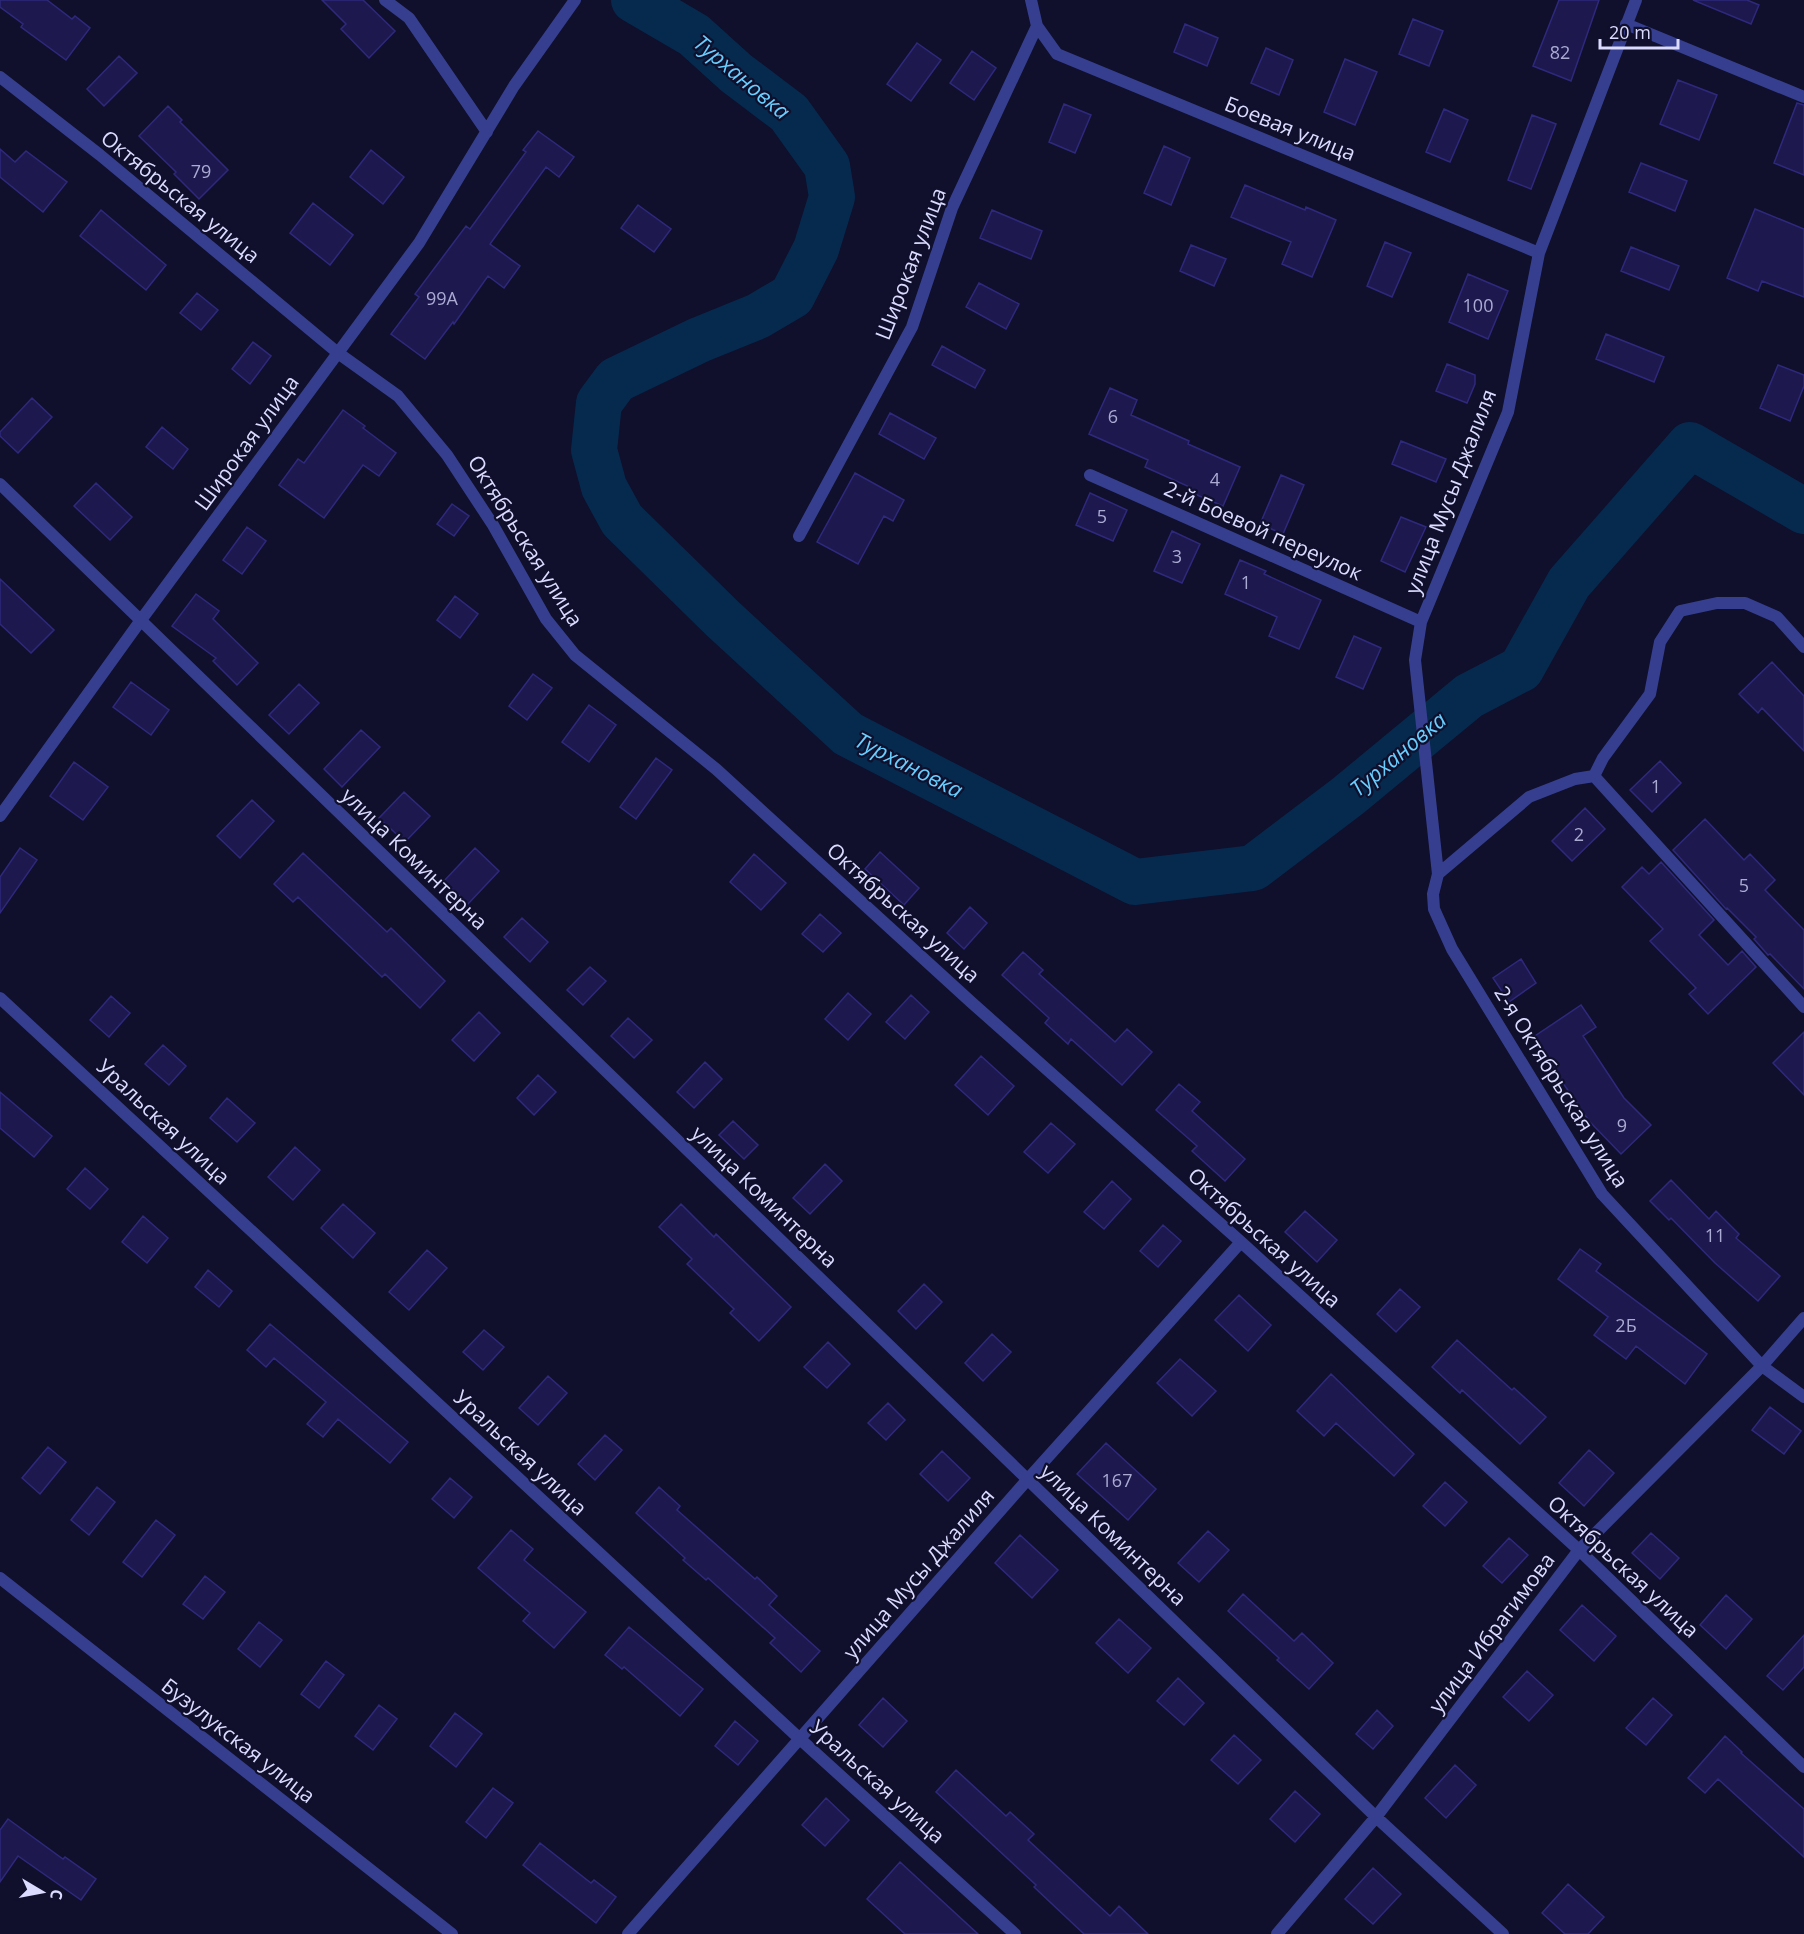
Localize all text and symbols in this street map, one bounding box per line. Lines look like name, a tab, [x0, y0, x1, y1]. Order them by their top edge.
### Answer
scale bar	[1600, 12, 1678, 50]
text: 20 m	[1609, 20, 1651, 44]
water label: Турхановка	[688, 27, 797, 125]
house number: 82	[1550, 40, 1570, 64]
street label: Боевая улица	[1221, 89, 1360, 167]
street label: Октябрьская улица	[95, 123, 266, 269]
house number: 79	[191, 159, 211, 183]
street label: Широкая улица	[868, 184, 952, 344]
house number: 99А	[426, 286, 459, 310]
house number: 100	[1463, 293, 1493, 317]
street label: Широкая улица	[188, 369, 305, 516]
street label: улица Мусы Джалиля	[1398, 385, 1502, 598]
house number: 6	[1108, 404, 1118, 428]
street label: Октябрьская улица	[462, 450, 590, 631]
house number: 4	[1210, 467, 1220, 491]
street label: 2-й Боевой переулок	[1160, 474, 1367, 586]
house number: 5	[1097, 504, 1107, 528]
house number: 3	[1172, 544, 1182, 568]
house number: 1	[1241, 570, 1251, 594]
water label: Турхановка	[1343, 704, 1452, 802]
water label: Турхановка	[850, 724, 968, 804]
house number: 1	[1651, 774, 1661, 798]
street label: улица Коминтерна	[336, 781, 494, 935]
house number: 2	[1574, 822, 1584, 846]
street label: Октябрьская улица	[821, 836, 986, 989]
house number: 5	[1739, 873, 1749, 897]
street label: 2-я Октябрьская улица	[1488, 980, 1635, 1193]
street label: Уральская улица	[91, 1052, 236, 1190]
house number: 9	[1617, 1113, 1627, 1137]
street label: улица Коминтерна	[686, 1119, 844, 1273]
street label: Октябрьская улица	[1182, 1161, 1347, 1314]
house number: 11	[1705, 1223, 1725, 1247]
house number: 2Б	[1615, 1313, 1637, 1337]
street label: Уральская улица	[448, 1383, 593, 1521]
street label: улица Коминтерна	[1035, 1457, 1193, 1611]
house number: 167	[1102, 1468, 1132, 1492]
street label: улица Мусы Джалиля	[836, 1482, 1000, 1665]
street label: Октябрьская улица	[1542, 1489, 1705, 1644]
street label: улица Ибрагимова	[1422, 1547, 1561, 1718]
street label: Бузулукская улица	[156, 1671, 321, 1809]
street label: Уральская улица	[804, 1713, 951, 1849]
north arrow	[12, 1862, 72, 1922]
text: С	[45, 1888, 68, 1902]

